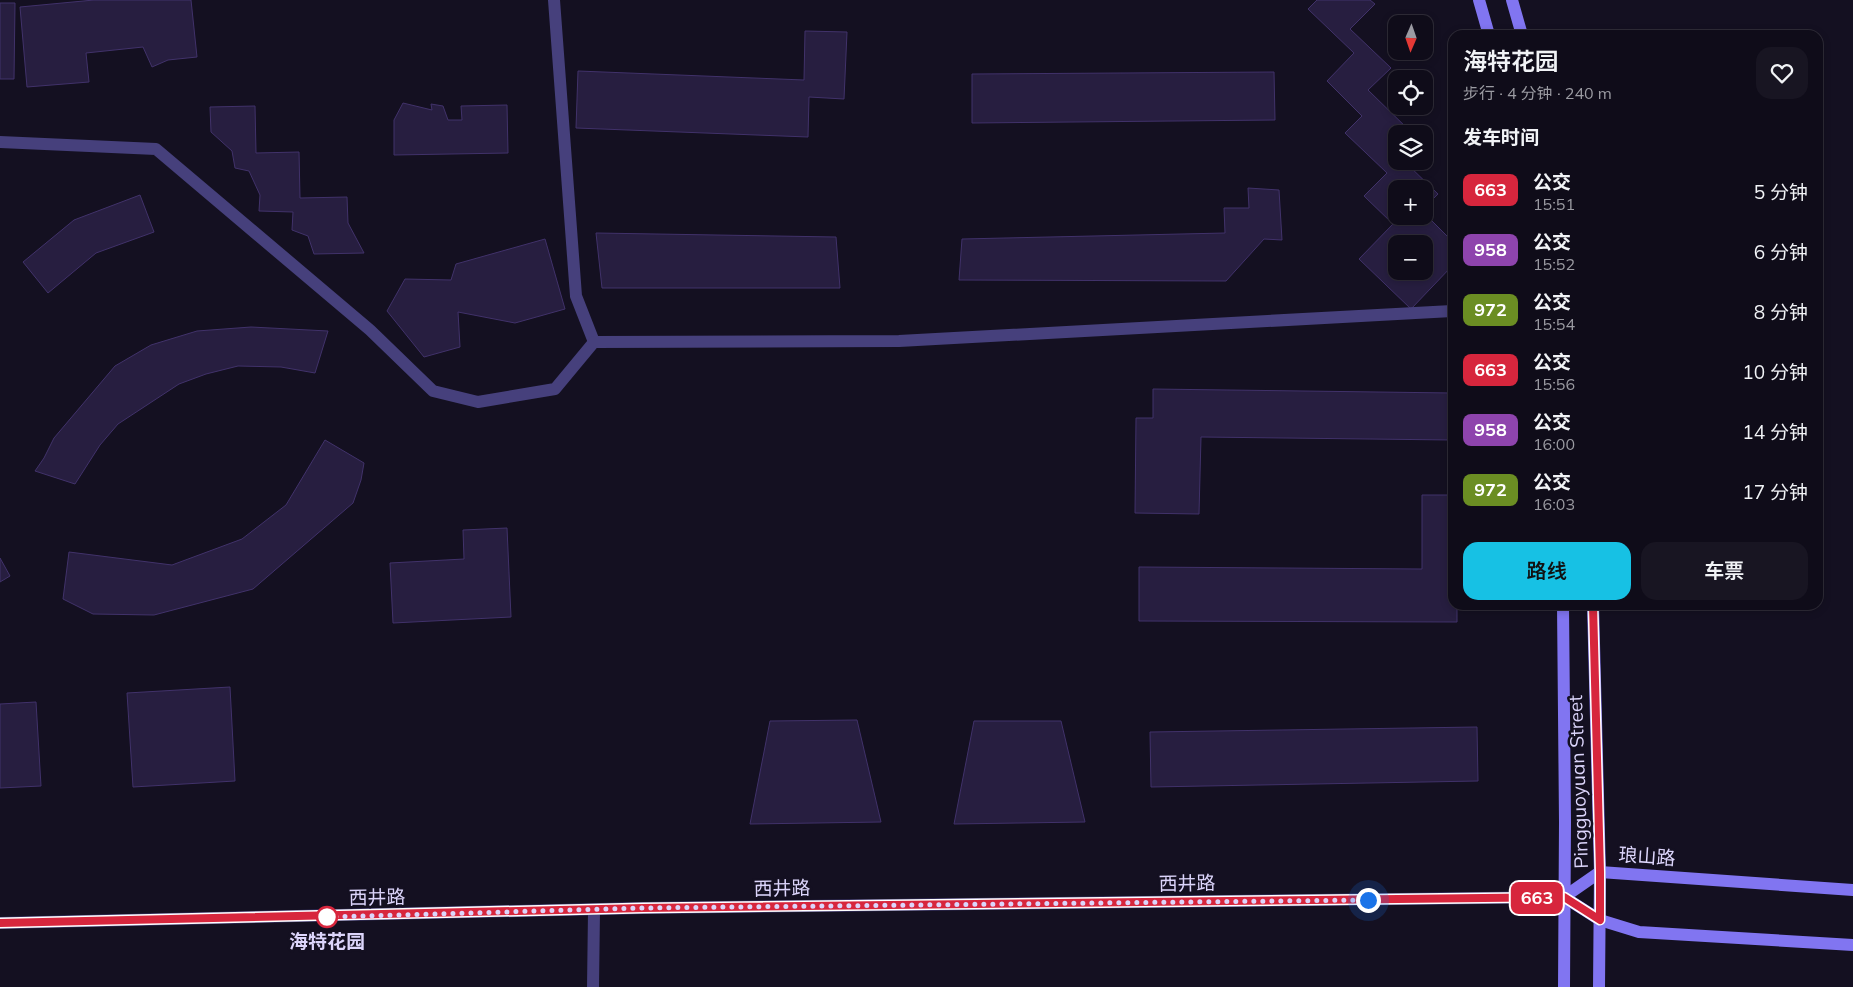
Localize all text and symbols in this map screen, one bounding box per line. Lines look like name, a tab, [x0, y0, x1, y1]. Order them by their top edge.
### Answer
north arrow	[1388, 15, 1432, 60]
map controls	[1388, 15, 1433, 280]
text: 海特花园	[1463, 46, 1559, 76]
button: heart	[1756, 47, 1808, 99]
button: locate	[1388, 70, 1433, 115]
text: 步行 · 4 分钟 · 240 m	[1463, 83, 1612, 103]
button: layers	[1388, 125, 1433, 170]
text: 发车时间	[1463, 125, 1539, 149]
text: 公交	[1533, 170, 1571, 194]
text: 663	[1474, 178, 1507, 201]
button: +	[1388, 180, 1433, 225]
text: 5 分钟	[1754, 180, 1808, 204]
text: 15:51	[1533, 194, 1575, 214]
text: 公交	[1533, 230, 1571, 254]
button: −	[1388, 235, 1433, 280]
text: 958	[1474, 238, 1507, 261]
text: 6 分钟	[1754, 240, 1808, 264]
text: 15:52	[1533, 254, 1575, 274]
text: 公交	[1533, 290, 1571, 314]
text: 972	[1474, 298, 1507, 321]
text: 8 分钟	[1754, 300, 1808, 324]
text: 15:54	[1533, 314, 1575, 334]
text: 公交	[1533, 350, 1571, 374]
text: 663	[1474, 358, 1507, 381]
text: 10 分钟	[1742, 360, 1808, 384]
text: 15:56	[1533, 374, 1575, 394]
text: 公交	[1533, 410, 1571, 434]
text: 958	[1474, 418, 1507, 441]
text: 14 分钟	[1742, 420, 1808, 444]
text: 16:00	[1533, 434, 1575, 454]
text: 公交	[1533, 470, 1571, 494]
text: 972	[1474, 478, 1507, 501]
text: 17 分钟	[1742, 480, 1808, 504]
text: 16:03	[1533, 494, 1575, 514]
button: 路线	[1463, 542, 1631, 600]
button: 车票	[1641, 542, 1808, 600]
street label: Pingguoyuan Street	[1563, 694, 1593, 869]
street label: 琅山路	[1618, 842, 1676, 870]
street label: 西井路	[1158, 871, 1216, 895]
street label: 西井路	[753, 876, 811, 900]
line badge: 663	[1508, 882, 1566, 914]
street label: 西井路	[348, 885, 406, 909]
text: 663	[1521, 886, 1553, 909]
your location	[1356, 888, 1381, 913]
marker: 海特花园	[316, 906, 338, 928]
place label: 海特花园	[289, 929, 365, 953]

